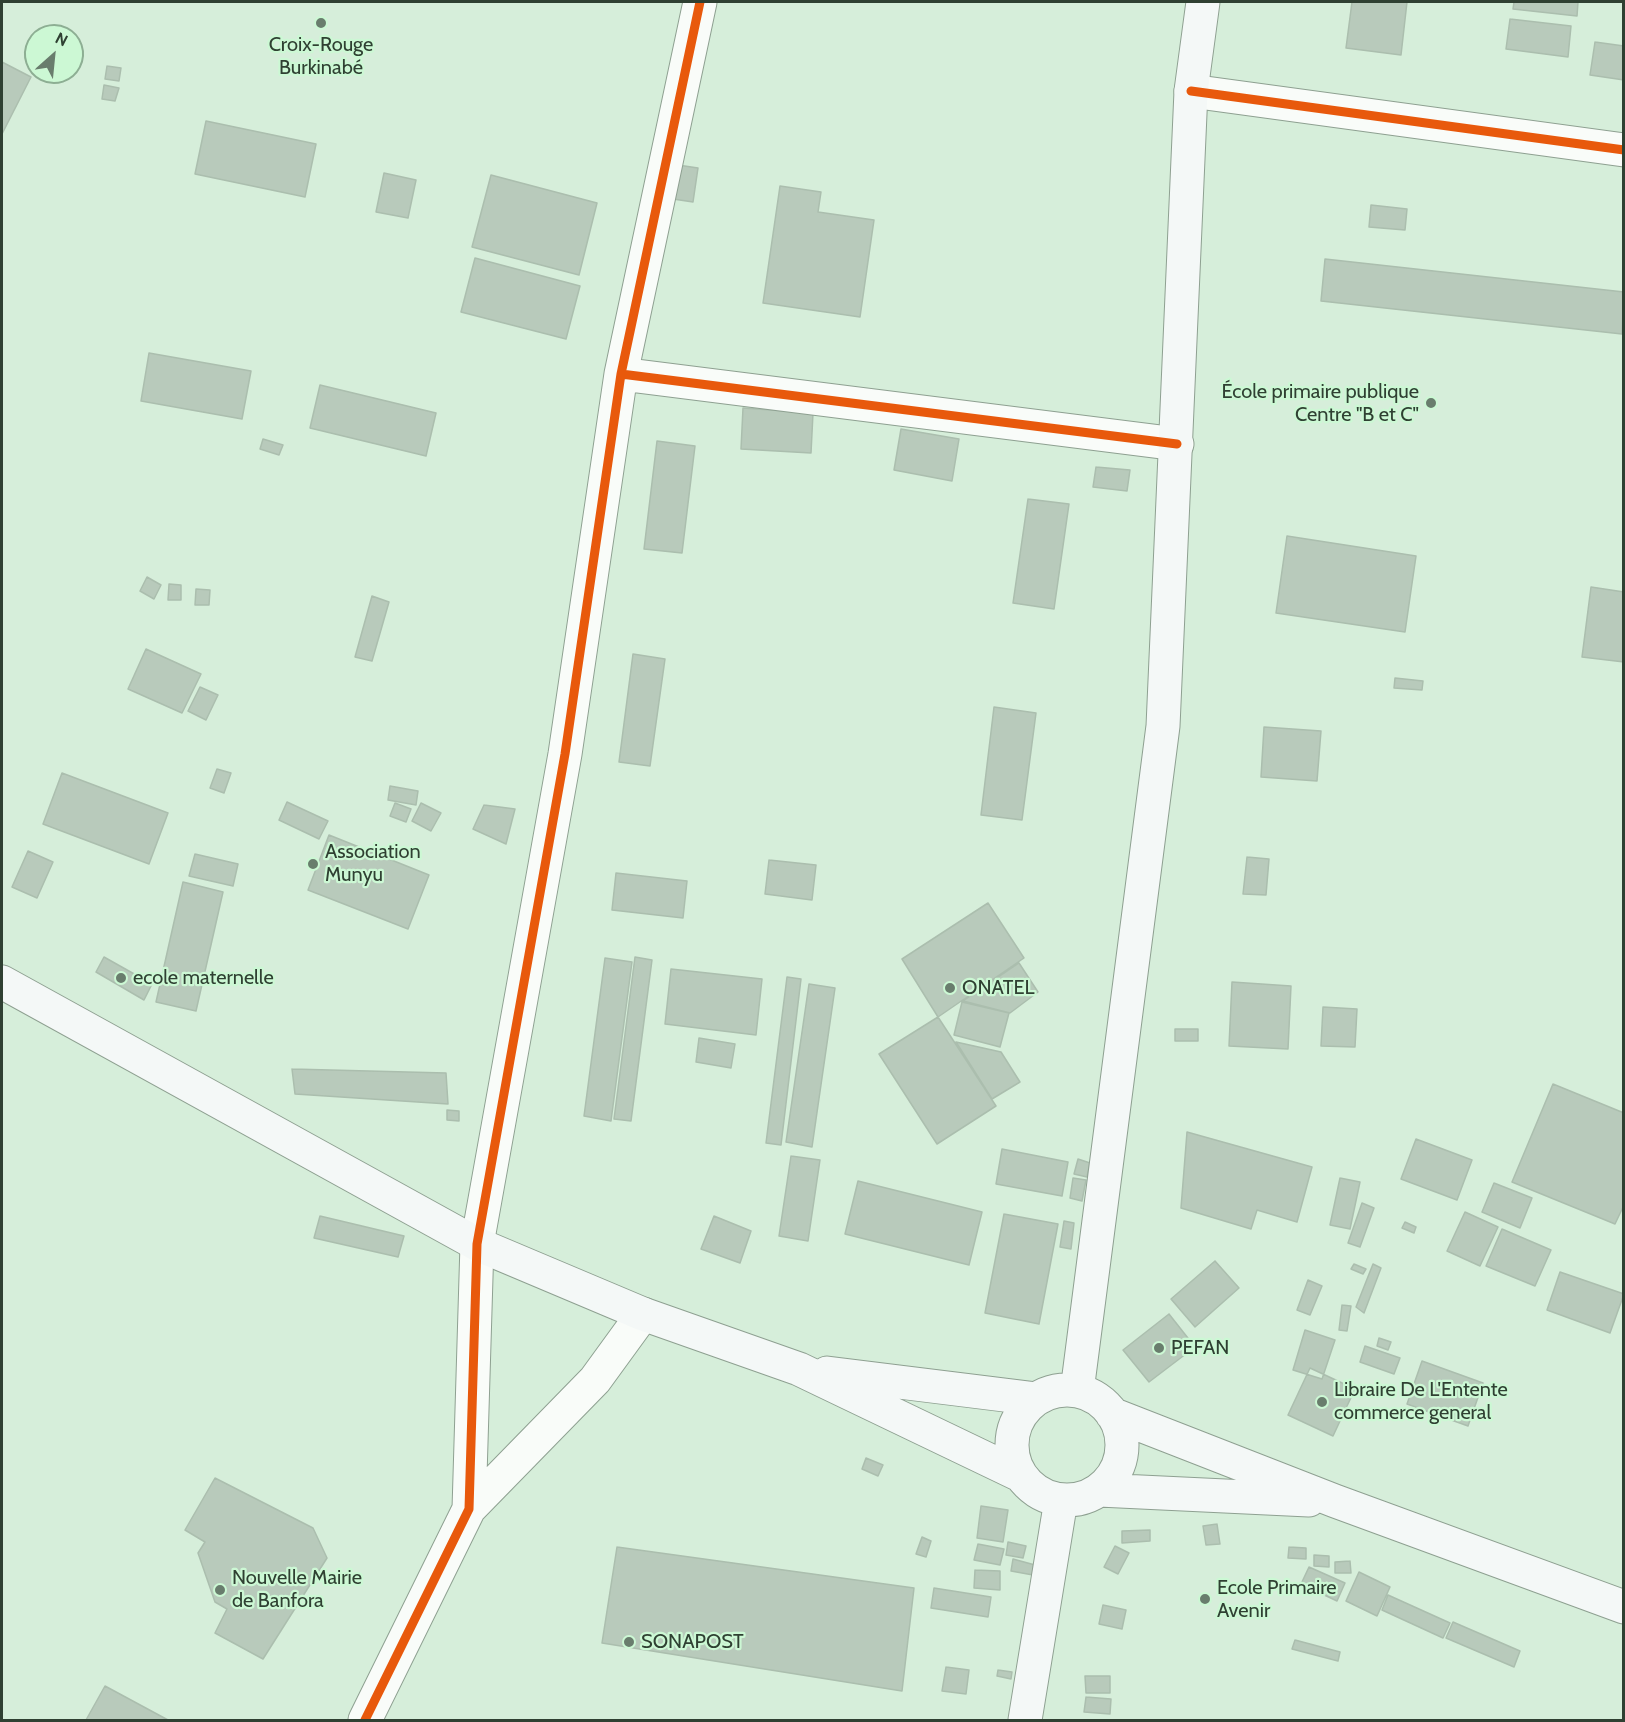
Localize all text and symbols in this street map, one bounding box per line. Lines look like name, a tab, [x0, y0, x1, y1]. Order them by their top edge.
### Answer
marker: Croix-Rouge Burkinabé	[314, 16, 328, 30]
north arrow	[24, 24, 84, 84]
text: N	[52, 28, 71, 50]
place label: Croix-Rouge Burkinabé	[269, 33, 373, 80]
place label: École primaire publique Centre "B et C"	[1222, 380, 1419, 427]
marker: École primaire publique Centre "B et C"	[1424, 396, 1438, 410]
place label: Association Munyu	[325, 840, 421, 887]
marker: Association Munyu	[306, 857, 320, 871]
place label: ecole maternelle	[133, 966, 274, 990]
marker: ecole maternelle	[114, 971, 128, 985]
place label: ONATEL	[962, 976, 1034, 1000]
marker: ONATEL	[943, 981, 957, 995]
place label: PEFAN	[1171, 1336, 1229, 1360]
marker: PEFAN	[1152, 1341, 1166, 1355]
place label: Libraire De L'Entente commerce general	[1334, 1378, 1508, 1425]
marker: Libraire De L'Entente commerce general	[1315, 1395, 1329, 1409]
place label: Nouvelle Mairie de Banfora	[232, 1566, 362, 1613]
place label: Ecole Primaire Avenir	[1217, 1576, 1337, 1623]
marker: Nouvelle Mairie de Banfora	[213, 1583, 227, 1597]
marker: Ecole Primaire Avenir	[1198, 1592, 1212, 1606]
place label: SONAPOST	[641, 1630, 744, 1654]
marker: SONAPOST	[622, 1635, 636, 1649]

